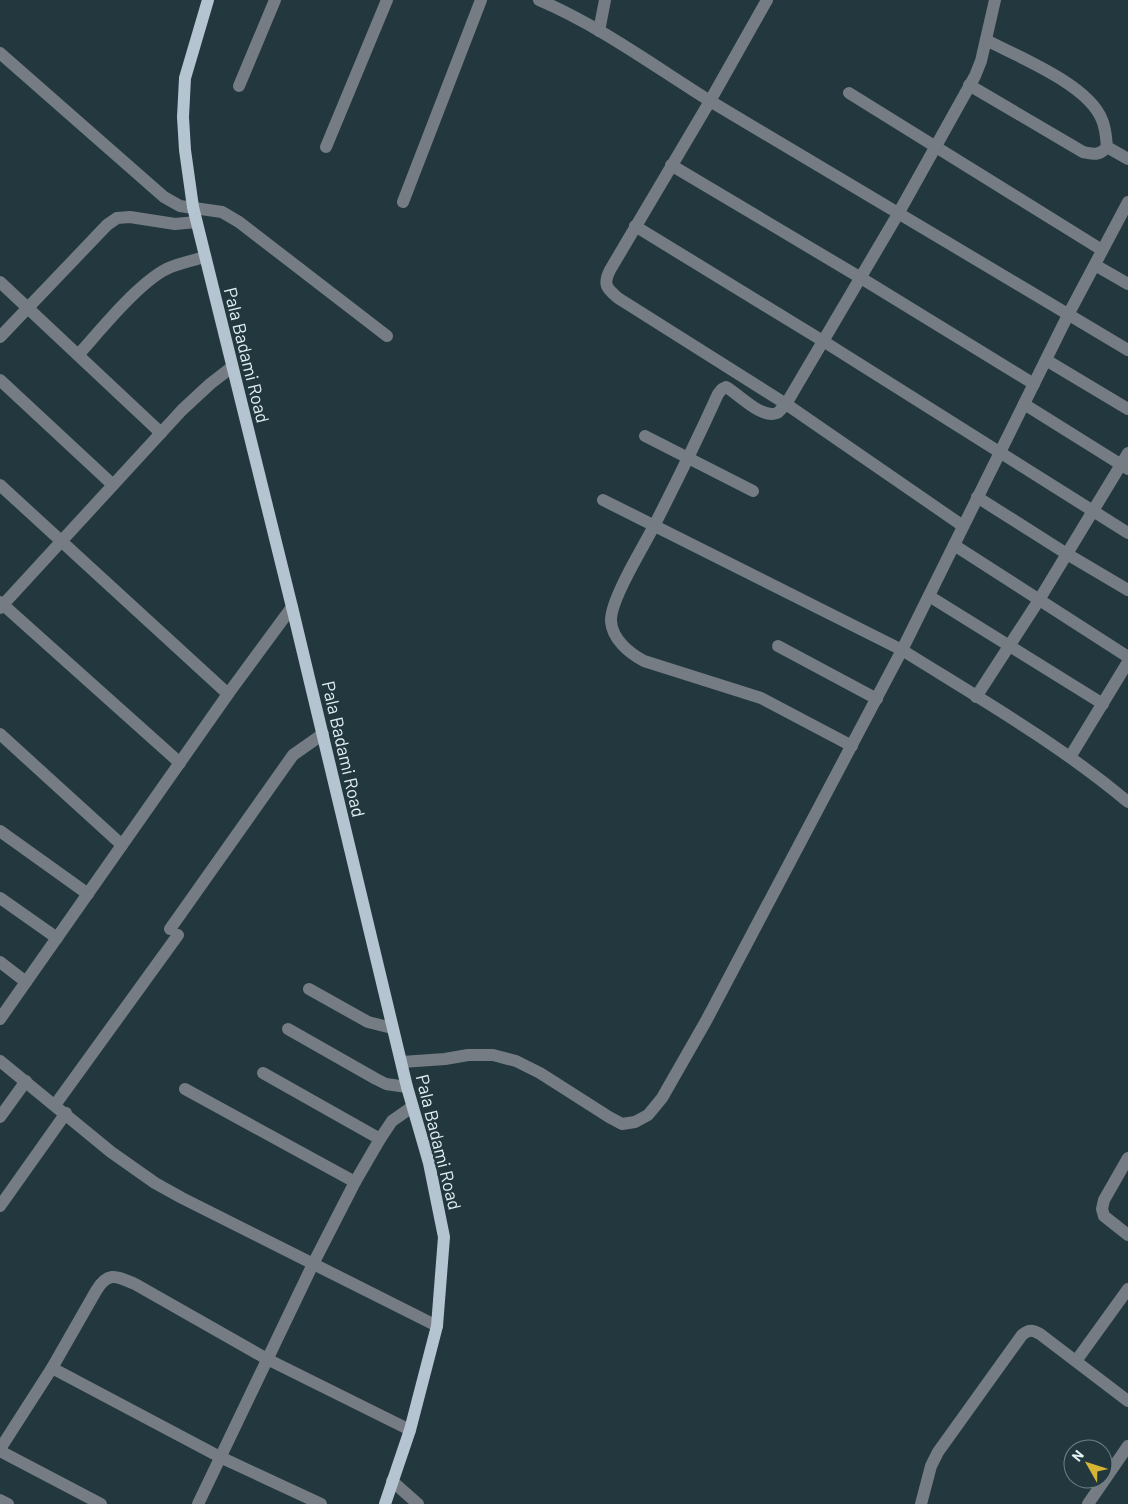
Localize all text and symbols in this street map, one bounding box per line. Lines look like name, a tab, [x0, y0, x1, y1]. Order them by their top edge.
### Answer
street label: Pala Badami Road	[220, 285, 274, 425]
street label: Pala Badami Road	[318, 679, 370, 819]
street label: Pala Badami Road	[412, 1072, 466, 1212]
north arrow	[1063, 1439, 1113, 1489]
text: N	[1068, 1447, 1087, 1464]

